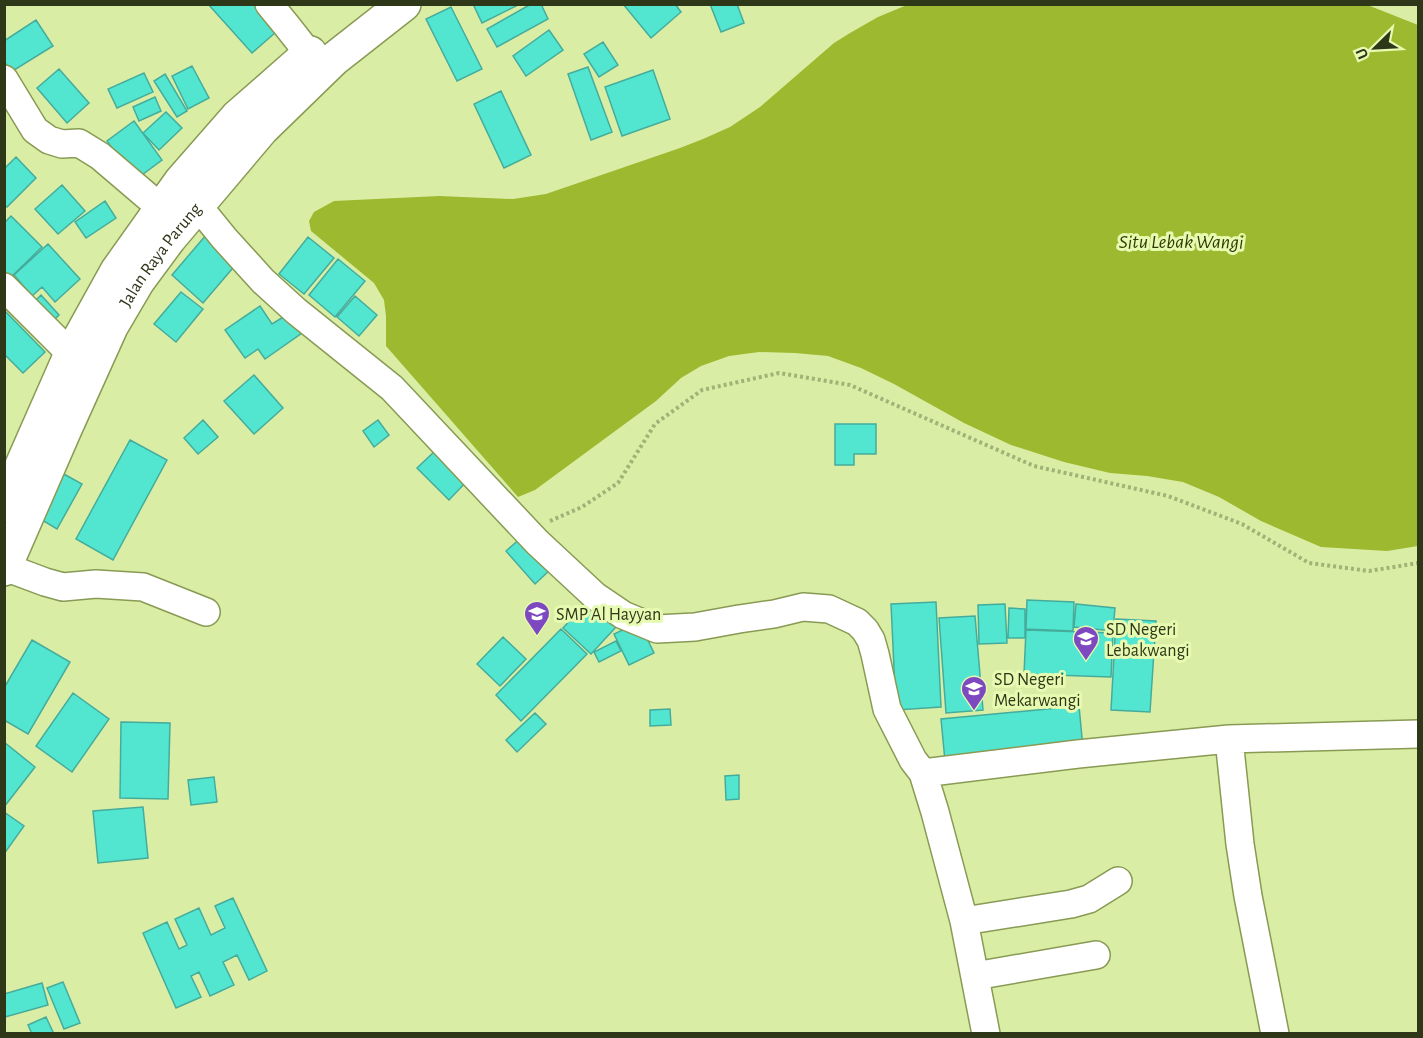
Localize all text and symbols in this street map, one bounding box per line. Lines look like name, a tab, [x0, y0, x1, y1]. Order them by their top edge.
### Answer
north arrow	[1345, 18, 1405, 78]
text: U	[1353, 46, 1372, 62]
street label: Jalan Raya Parung	[117, 200, 205, 311]
water label: Situ Lebak Wangi	[1119, 232, 1243, 252]
school or university icon: SMP Al Hayyan	[522, 599, 552, 637]
place label: SMP Al Hayyan	[556, 606, 661, 624]
place label: SD Negeri Lebakwangi	[1106, 621, 1190, 660]
school or university icon: SD Negeri Lebakwangi	[1071, 624, 1101, 662]
place label: SD Negeri Mekarwangi	[994, 671, 1081, 710]
school or university icon: SD Negeri Mekarwangi	[959, 674, 989, 712]

